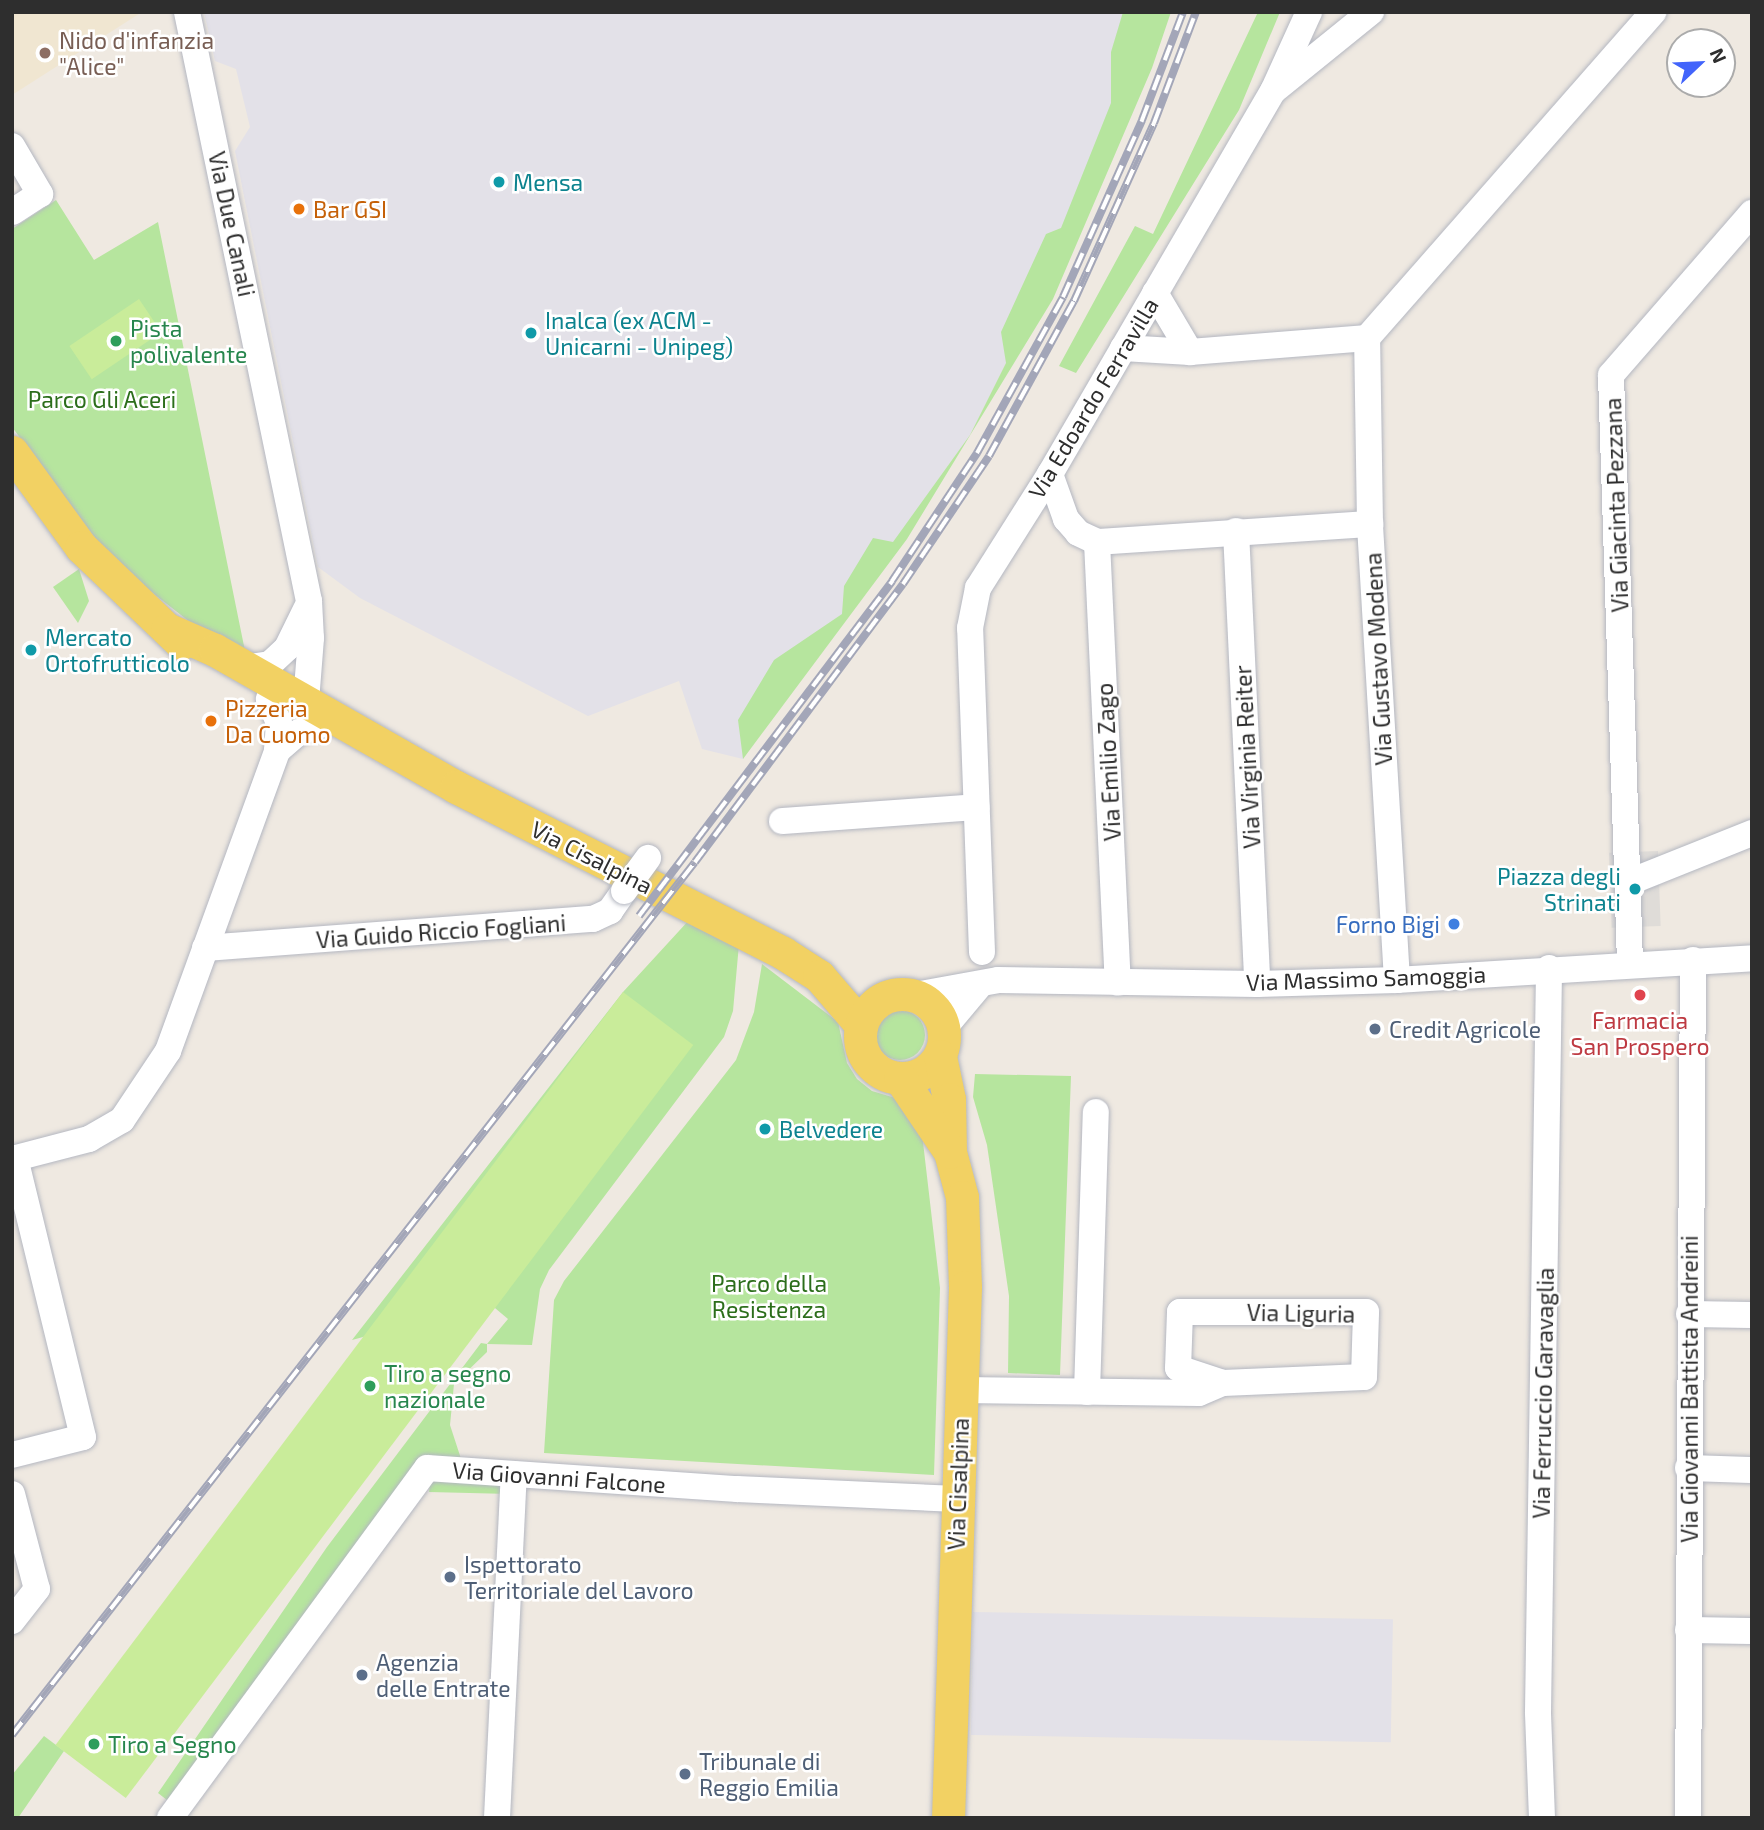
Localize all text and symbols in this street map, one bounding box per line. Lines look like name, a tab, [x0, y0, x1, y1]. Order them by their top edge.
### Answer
place label: Nido d'infanzia "Alice"	[59, 26, 214, 80]
north arrow	[1666, 28, 1736, 98]
marker: Nido d'infanzia "Alice"	[37, 45, 53, 61]
text: N	[1706, 45, 1732, 66]
street label: Via Due Canali	[203, 149, 261, 299]
place label: Mensa	[513, 168, 583, 196]
marker: Mensa	[491, 174, 507, 190]
place label: Bar GSI	[313, 195, 388, 223]
marker: Bar GSI	[291, 201, 307, 217]
street label: Via Edoardo Ferravilla	[1022, 293, 1164, 503]
place label: Inalca (ex ACM - Unicarni - Unipeg)	[545, 306, 733, 360]
place label: Pista polivalente	[130, 314, 247, 368]
marker: Inalca (ex ACM - Unicarni - Unipeg)	[523, 325, 539, 341]
marker: Pista polivalente	[108, 333, 124, 349]
park label: Parco Gli Aceri	[27, 385, 177, 413]
street label: Via Giacinta Pezzana	[1598, 397, 1634, 613]
street label: Via Gustavo Modena	[1359, 552, 1397, 766]
place label: Mercato Ortofrutticolo	[45, 623, 190, 677]
marker: Mercato Ortofrutticolo	[23, 642, 39, 658]
street label: Via Virginia Reiter	[1228, 664, 1266, 850]
street label: Via Emilio Zago	[1090, 682, 1126, 842]
place label: Pizzeria Da Cuomo	[225, 694, 331, 748]
marker: Pizzeria Da Cuomo	[203, 713, 219, 729]
street label: Via Cisalpina	[527, 815, 657, 899]
place label: Piazza degli Strinati	[1497, 862, 1621, 916]
marker: Piazza degli Strinati	[1627, 881, 1643, 897]
street label: Via Guido Riccio Fogliani	[315, 909, 567, 953]
place label: Forno Bigi	[1336, 910, 1440, 938]
marker: Forno Bigi	[1446, 916, 1462, 932]
street label: Via Massimo Samoggia	[1245, 960, 1487, 996]
marker: Farmacia San Prospero	[1632, 987, 1648, 1003]
place label: Farmacia San Prospero	[1571, 1006, 1709, 1060]
place label: Credit Agricole	[1389, 1015, 1542, 1043]
marker: Credit Agricole	[1367, 1021, 1383, 1037]
place label: Belvedere	[779, 1115, 883, 1143]
marker: Belvedere	[757, 1121, 773, 1137]
street label: Via Giovanni Battista Andreini	[1675, 1235, 1703, 1543]
street label: Via Ferruccio Garavaglia	[1527, 1267, 1559, 1519]
park label: Parco della Resistenza	[711, 1269, 827, 1323]
street label: Via Liguria	[1247, 1298, 1355, 1328]
place label: Tiro a segno nazionale	[384, 1359, 511, 1413]
marker: Tiro a segno nazionale	[362, 1378, 378, 1394]
street label: Via Cisalpina	[942, 1417, 974, 1551]
street label: Via Giovanni Falcone	[451, 1456, 667, 1498]
place label: Ispettorato Territoriale del Lavoro	[464, 1550, 694, 1604]
marker: Ispettorato Territoriale del Lavoro	[442, 1569, 458, 1585]
place label: Agenzia delle Entrate	[376, 1648, 511, 1702]
marker: Agenzia delle Entrate	[354, 1667, 370, 1683]
place label: Tiro a Segno	[108, 1730, 236, 1758]
marker: Tiro a Segno	[86, 1736, 102, 1752]
place label: Tribunale di Reggio Emilia	[699, 1747, 839, 1801]
marker: Tribunale di Reggio Emilia	[677, 1766, 693, 1782]

